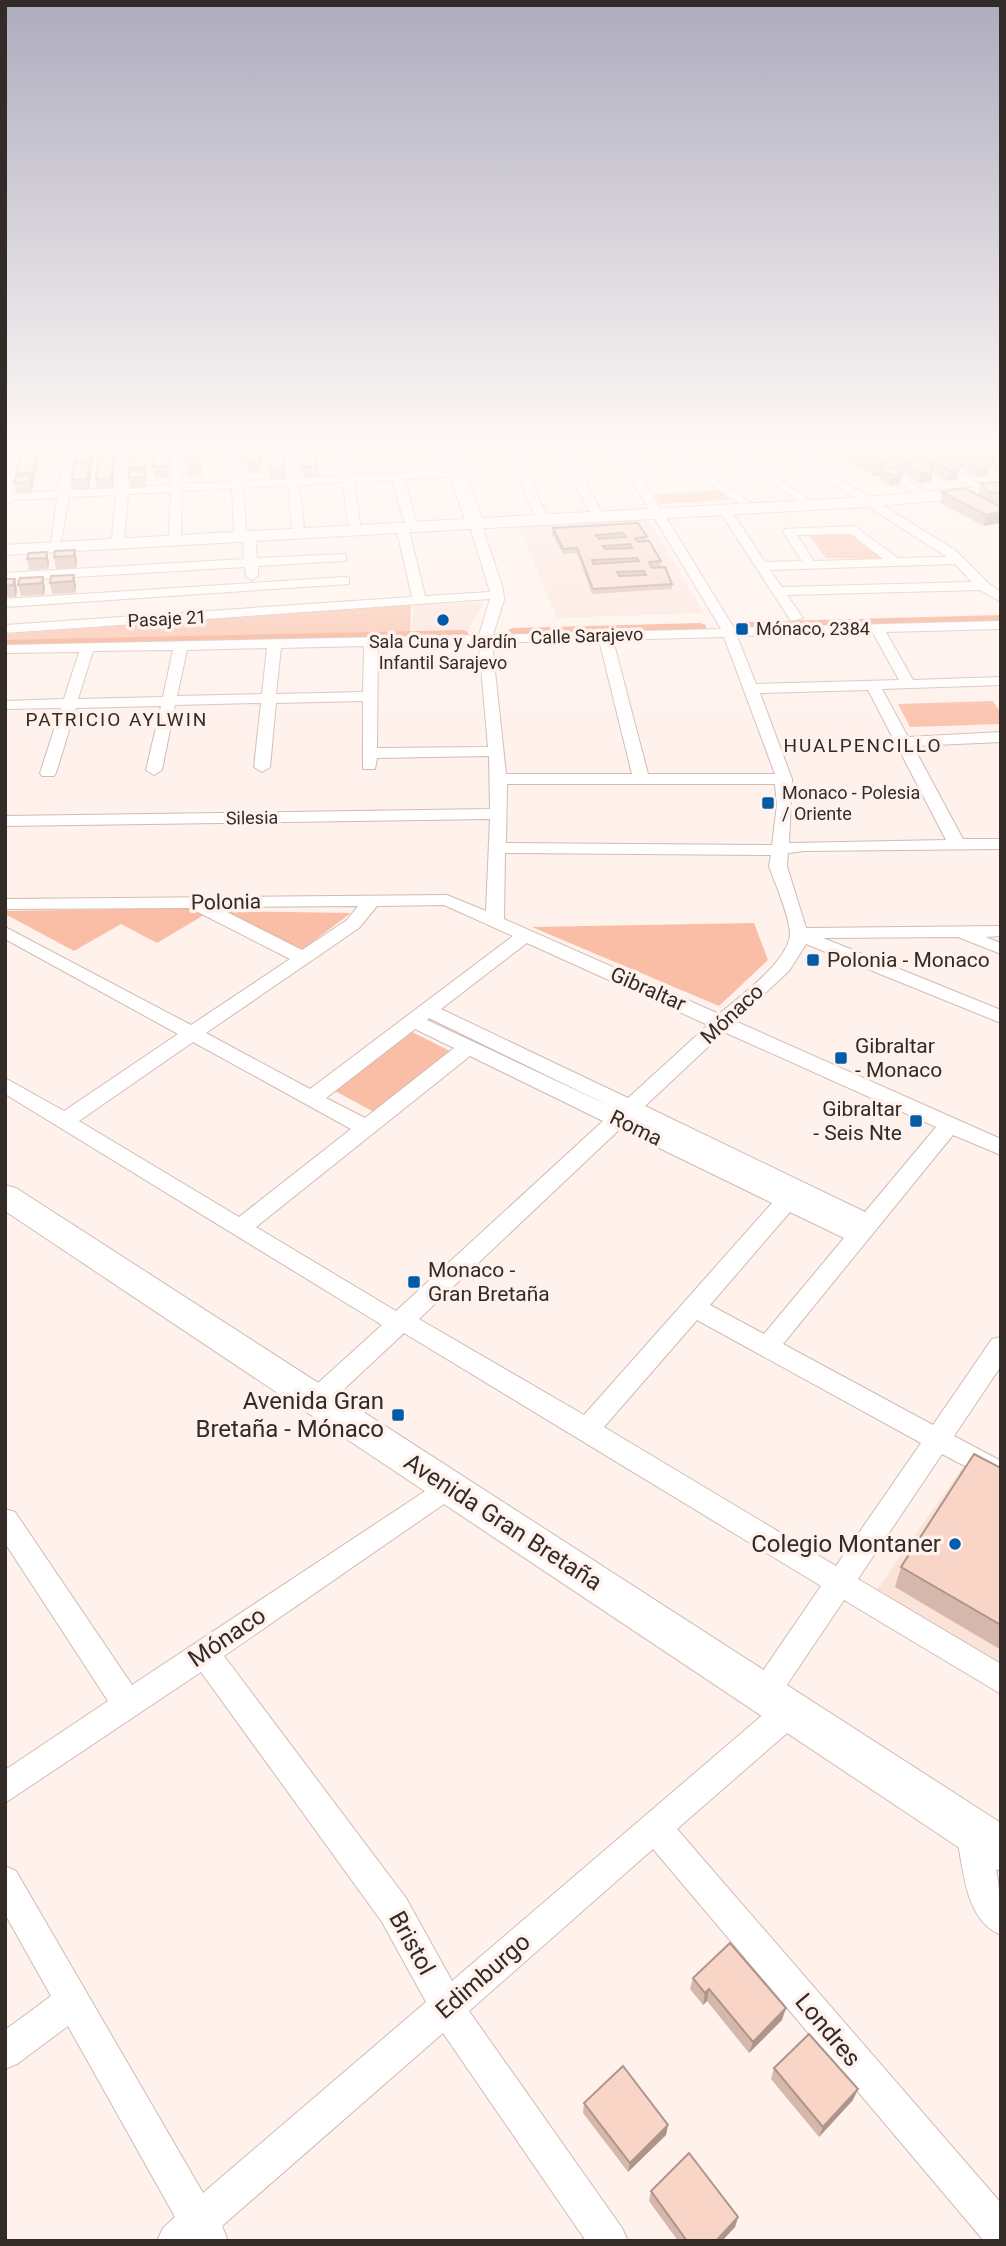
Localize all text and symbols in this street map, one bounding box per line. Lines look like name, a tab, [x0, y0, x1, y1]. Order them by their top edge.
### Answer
street label: Pasaje 21	[127, 606, 207, 631]
marker: Sala Cuna y Jardín Infantil Sarajevo	[435, 612, 451, 628]
place label: Mónaco, 2384	[756, 618, 870, 639]
marker: Mónaco, 2384	[734, 621, 750, 637]
street label: Calle Sarajevo	[530, 623, 644, 648]
place label: Sala Cuna y Jardín Infantil Sarajevo	[369, 631, 517, 673]
district label: PATRICIO AYLWIN	[26, 708, 208, 731]
district label: HUALPENCILLO	[783, 734, 943, 757]
place label: Monaco - Polesia / Oriente	[782, 782, 920, 824]
marker: Monaco - Polesia / Oriente	[760, 795, 776, 811]
street label: Silesia	[226, 807, 278, 828]
street label: Polonia	[191, 889, 261, 915]
place label: Polonia - Monaco	[827, 948, 990, 972]
marker: Polonia - Monaco	[805, 952, 821, 968]
street label: Gibraltar	[607, 962, 689, 1016]
street label: Mónaco	[696, 979, 768, 1049]
place label: Gibraltar - Monaco	[855, 1034, 942, 1082]
marker: Gibraltar - Monaco	[833, 1050, 849, 1066]
place label: Gibraltar - Seis Nte	[813, 1097, 902, 1145]
street label: Roma	[606, 1105, 666, 1151]
marker: Gibraltar - Seis Nte	[908, 1113, 924, 1129]
place label: Monaco - Gran Bretaña	[428, 1258, 550, 1306]
marker: Monaco - Gran Bretaña	[406, 1274, 422, 1290]
place label: Avenida Gran Bretaña - Mónaco	[195, 1387, 384, 1443]
marker: Avenida Gran Bretaña - Mónaco	[390, 1407, 406, 1423]
street label: Avenida Gran Bretaña	[399, 1448, 607, 1596]
place label: Colegio Montaner	[751, 1530, 941, 1558]
marker: Colegio Montaner	[947, 1536, 963, 1552]
street label: Mónaco	[183, 1601, 271, 1673]
street label: Bristol	[383, 1906, 441, 1980]
street label: Edimburgo	[430, 1928, 536, 2024]
street label: Londres	[789, 1988, 867, 2072]

